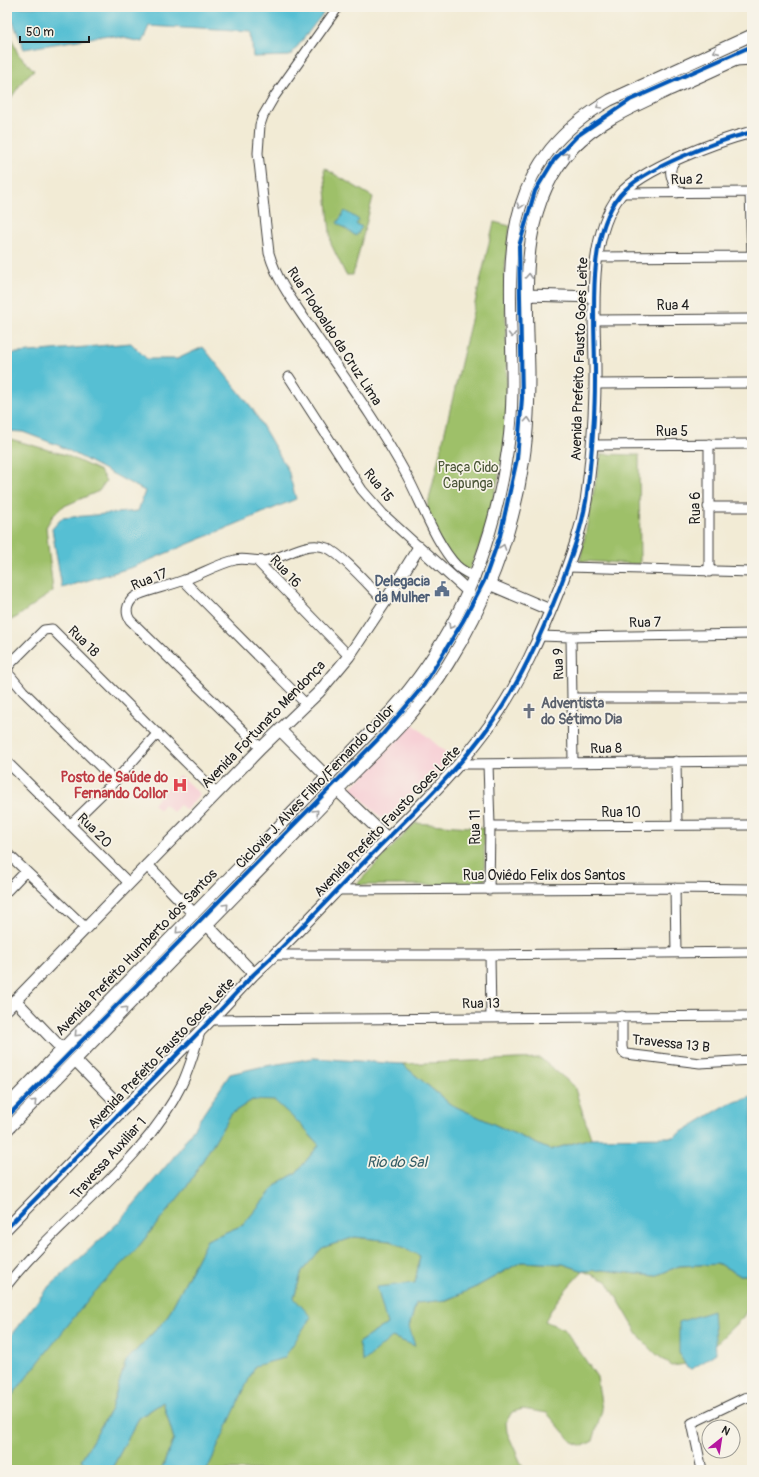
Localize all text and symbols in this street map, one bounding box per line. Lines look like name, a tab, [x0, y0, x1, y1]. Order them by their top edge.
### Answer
scale bar	[20, 18, 89, 44]
text: 50 m	[26, 25, 54, 40]
one-way arrow	[713, 46, 721, 54]
one-way arrow	[596, 102, 603, 109]
one-way arrow	[563, 153, 570, 160]
street label: Rua 2	[671, 171, 704, 188]
one-way arrow	[516, 202, 525, 209]
street label: Avenida Prefeito Fausto Goes Leite	[567, 257, 592, 461]
street label: Rua Flodoaldo da Cruz Lima	[283, 264, 386, 409]
one-way arrow	[524, 273, 533, 279]
street label: Rua 4	[657, 297, 689, 314]
one-way arrow	[508, 332, 516, 338]
one-way arrow	[523, 417, 532, 423]
street label: Rua 5	[656, 423, 688, 440]
park label: Praça Cido Capunga	[438, 459, 499, 492]
street label: Rua 15	[360, 465, 397, 505]
street label: Rua 6	[687, 492, 704, 524]
one-way arrow	[498, 544, 507, 551]
street label: Rua 16	[266, 552, 305, 591]
street label: Rua 17	[129, 565, 170, 594]
place label: Delegacia da Mulher	[374, 573, 431, 606]
public building icon: Delegacia da Mulher	[433, 580, 451, 598]
street label: Rua 7	[629, 614, 662, 631]
street label: Rua 18	[64, 622, 103, 661]
one-way arrow	[448, 622, 455, 629]
street label: Rua 9	[549, 648, 568, 680]
street label: Avenida Fortunato Mendonça	[198, 657, 329, 792]
place label: Adventista do Sétimo Dia	[541, 695, 623, 728]
street label: Ciclovia J. Alves Filho/Fernando Collor	[232, 701, 399, 872]
church icon: Adventista do Sétimo Dia	[520, 702, 538, 720]
street label: Rua 8	[590, 740, 622, 757]
street label: Avenida Prefeito Fausto Goes Leite	[311, 742, 464, 901]
place label: Posto de Saúde do Fernando Collor	[60, 769, 169, 802]
hospital icon: Posto de Saúde do Fernando Collor	[171, 776, 189, 794]
street label: Rua 10	[601, 804, 641, 821]
street label: Rua 20	[74, 809, 116, 851]
one-way arrow	[311, 809, 319, 817]
street label: Rua 11	[467, 809, 484, 845]
street label: Avenida Prefeito Humberto dos Santos	[52, 865, 221, 1039]
street label: Rua Oviêdo Felix dos Santos	[463, 867, 626, 884]
one-way arrow	[221, 903, 229, 911]
one-way arrow	[175, 926, 183, 934]
street label: Avenida Prefeito Fausto Goes Leite	[85, 974, 238, 1133]
street label: Rua 13	[462, 995, 500, 1012]
one-way arrow	[120, 1006, 128, 1014]
one-way arrow	[74, 1029, 82, 1037]
street label: Travessa 13 B	[631, 1031, 711, 1056]
one-way arrow	[29, 1099, 37, 1107]
street label: Travessa Auxiliar 1	[67, 1114, 150, 1203]
water label: Rio do Sal	[367, 1153, 429, 1172]
north arrow	[701, 1419, 741, 1459]
text: N	[719, 1423, 733, 1439]

